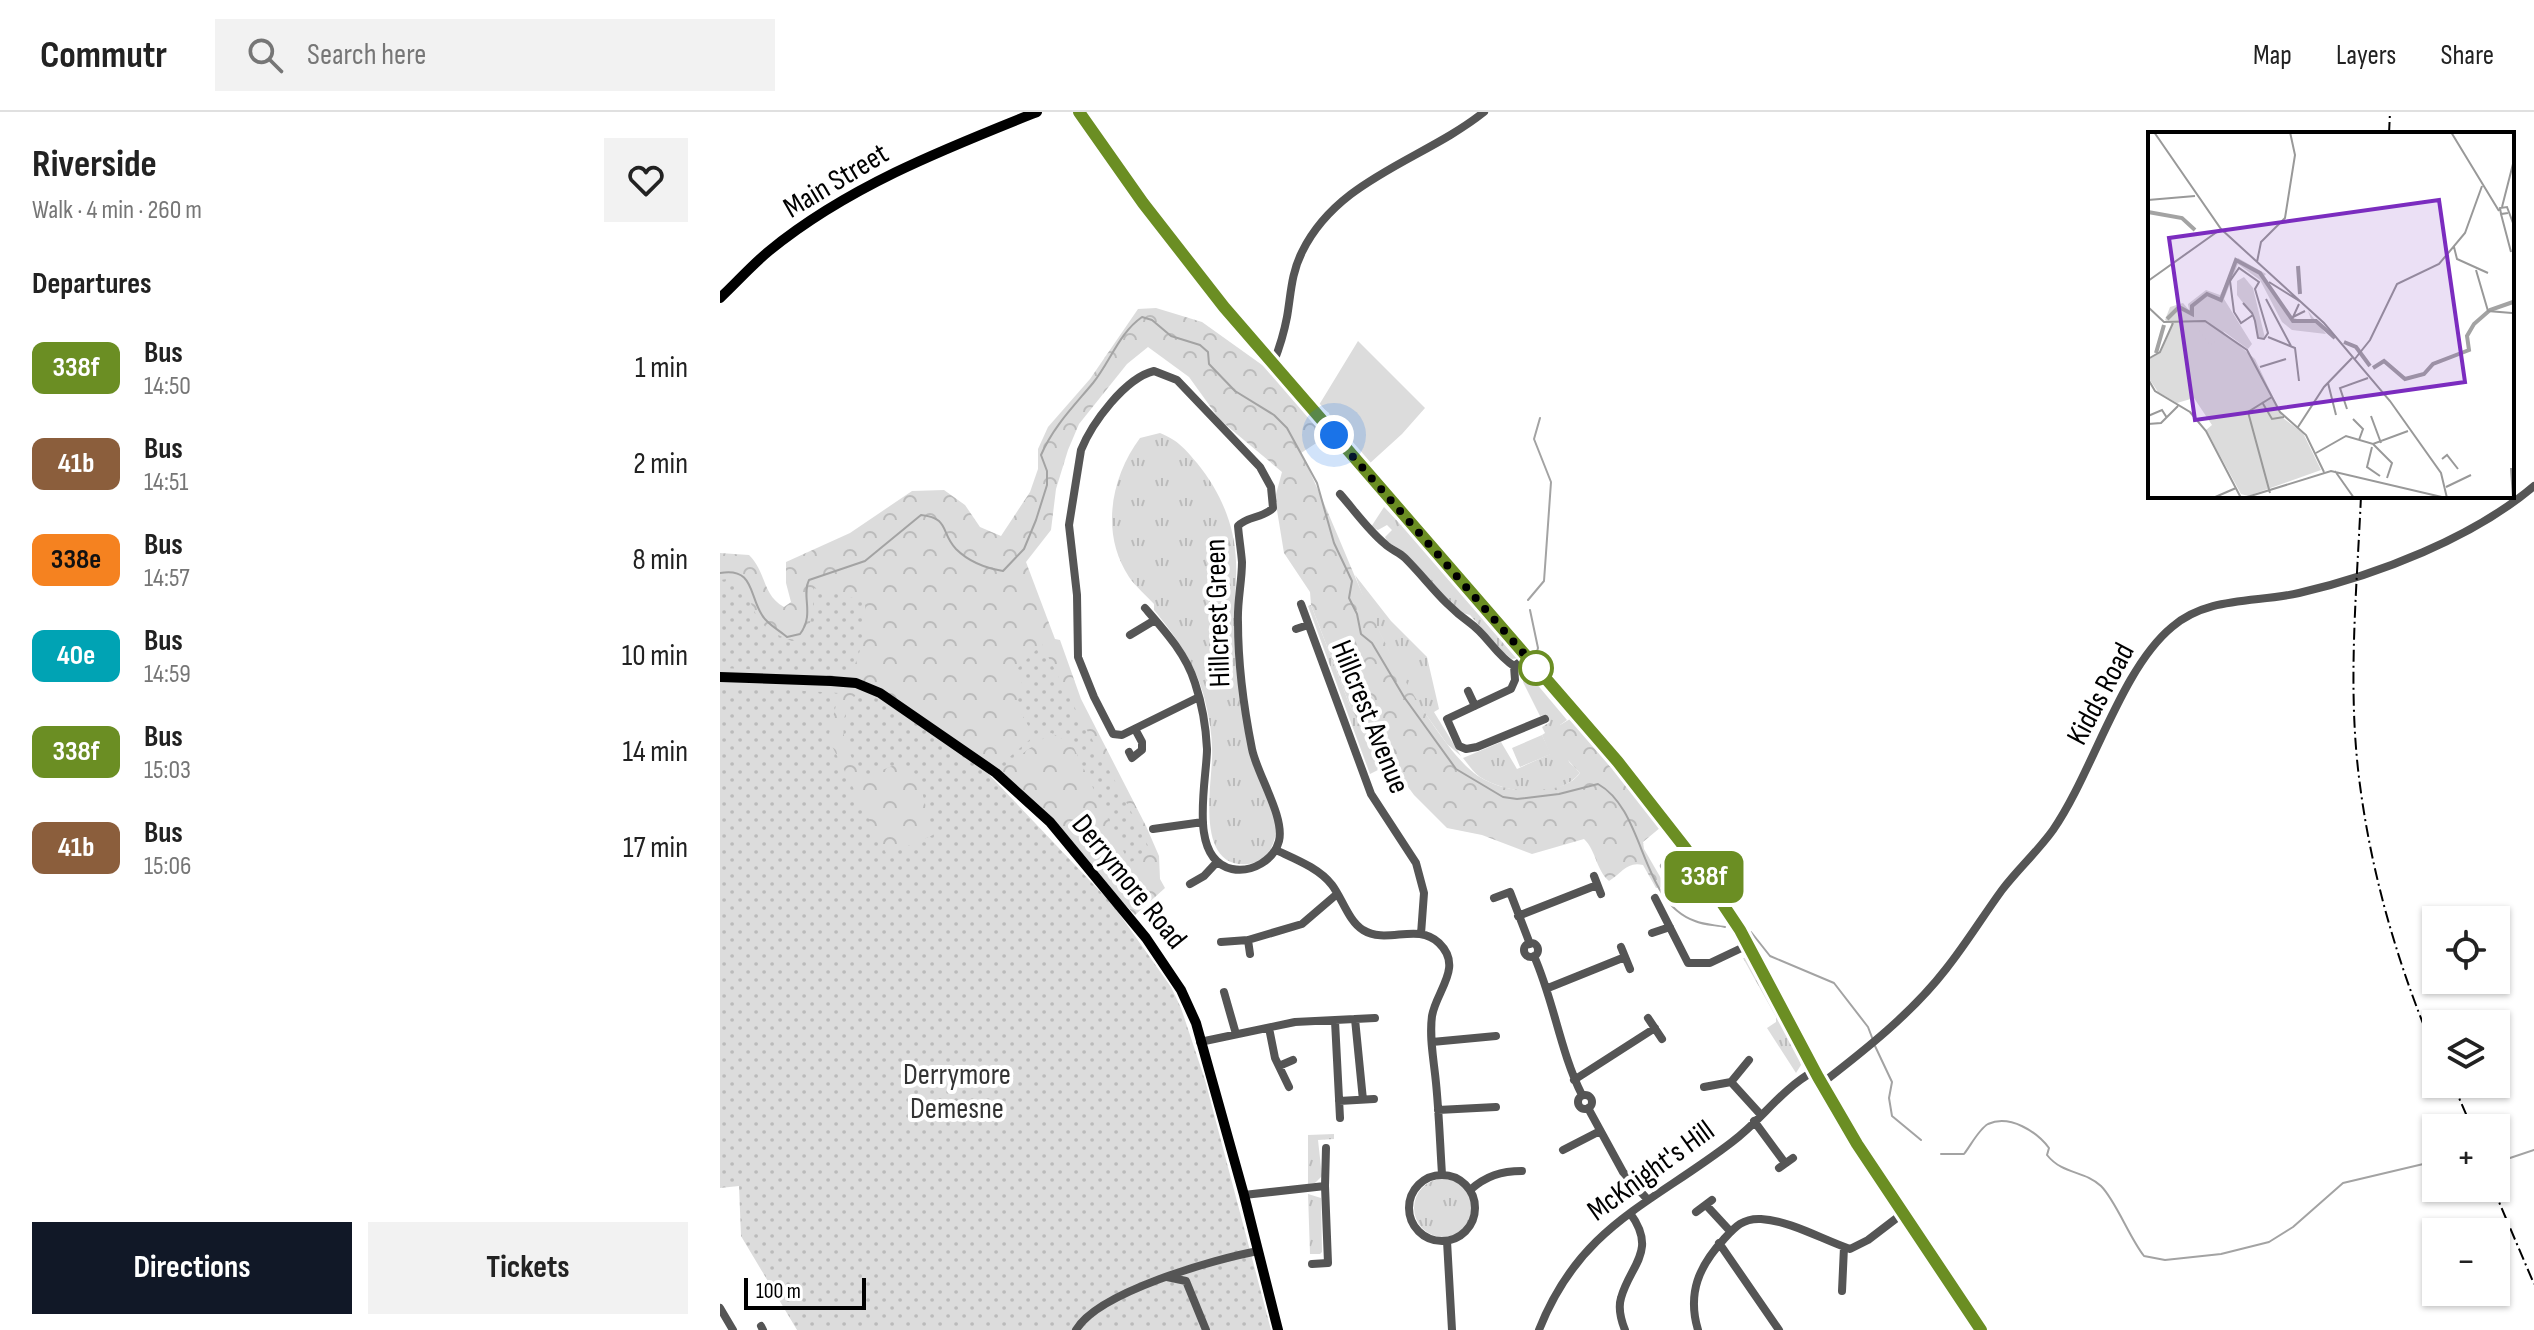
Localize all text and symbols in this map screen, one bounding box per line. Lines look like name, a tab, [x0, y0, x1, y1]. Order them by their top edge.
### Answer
search box	[215, 19, 775, 91]
text: Commutr	[40, 33, 167, 78]
icon: search	[243, 33, 287, 77]
text: Search here	[307, 37, 426, 73]
text: Map	[2253, 39, 2292, 72]
text: Layers	[2336, 39, 2396, 72]
text: Share	[2440, 39, 2494, 72]
inset map	[2148, 132, 2514, 498]
street label: Main Street	[777, 136, 895, 226]
button: heart	[604, 138, 688, 222]
text: Riverside	[32, 142, 157, 187]
text: Walk · 4 min · 260 m	[32, 195, 202, 226]
text: Departures	[32, 266, 152, 302]
text: Bus	[144, 335, 183, 371]
text: 1 min	[635, 350, 688, 386]
text: 338f	[52, 351, 100, 384]
text: 14:50	[144, 371, 191, 402]
your location	[1314, 415, 1354, 455]
text: Bus	[144, 431, 183, 467]
text: 2 min	[633, 446, 688, 482]
text: 41b	[58, 447, 94, 480]
text: 14:51	[144, 467, 188, 498]
text: Bus	[144, 527, 183, 563]
street label: Hillcrest Green	[1197, 538, 1239, 688]
text: 8 min	[632, 542, 688, 578]
text: 338e	[51, 543, 101, 576]
text: 14:57	[144, 563, 190, 594]
text: Bus	[144, 623, 183, 659]
street label: Hillcrest Avenue	[1323, 635, 1417, 799]
street label: Kidds Road	[2059, 637, 2143, 751]
text: 10 min	[622, 638, 688, 674]
text: 40e	[57, 639, 95, 672]
unlabelled marker	[1519, 651, 1553, 685]
text: 14:59	[144, 659, 191, 690]
text: Bus	[144, 719, 183, 755]
text: 14 min	[623, 734, 688, 770]
text: 338f	[52, 735, 100, 768]
text: 15:03	[144, 755, 191, 786]
street label: Derrymore Road	[1064, 808, 1194, 956]
text: Bus	[144, 815, 183, 851]
text: 17 min	[623, 830, 688, 866]
text: 41b	[58, 831, 94, 864]
text: 15:06	[144, 851, 191, 882]
line badge: 338f	[1648, 851, 1760, 903]
text: 338f	[1680, 860, 1728, 893]
map controls	[2422, 906, 2510, 1306]
button: locate	[2422, 906, 2510, 994]
button: layers	[2422, 1010, 2510, 1098]
park label: Derrymore Demesne	[903, 1057, 1011, 1127]
street label: McKnight's Hill	[1581, 1113, 1721, 1229]
button: +	[2422, 1114, 2510, 1202]
button: −	[2422, 1218, 2510, 1306]
button: Directions	[32, 1222, 352, 1314]
button: Tickets	[368, 1222, 688, 1314]
scale bar	[744, 1274, 866, 1310]
text: 100 m	[756, 1278, 801, 1305]

